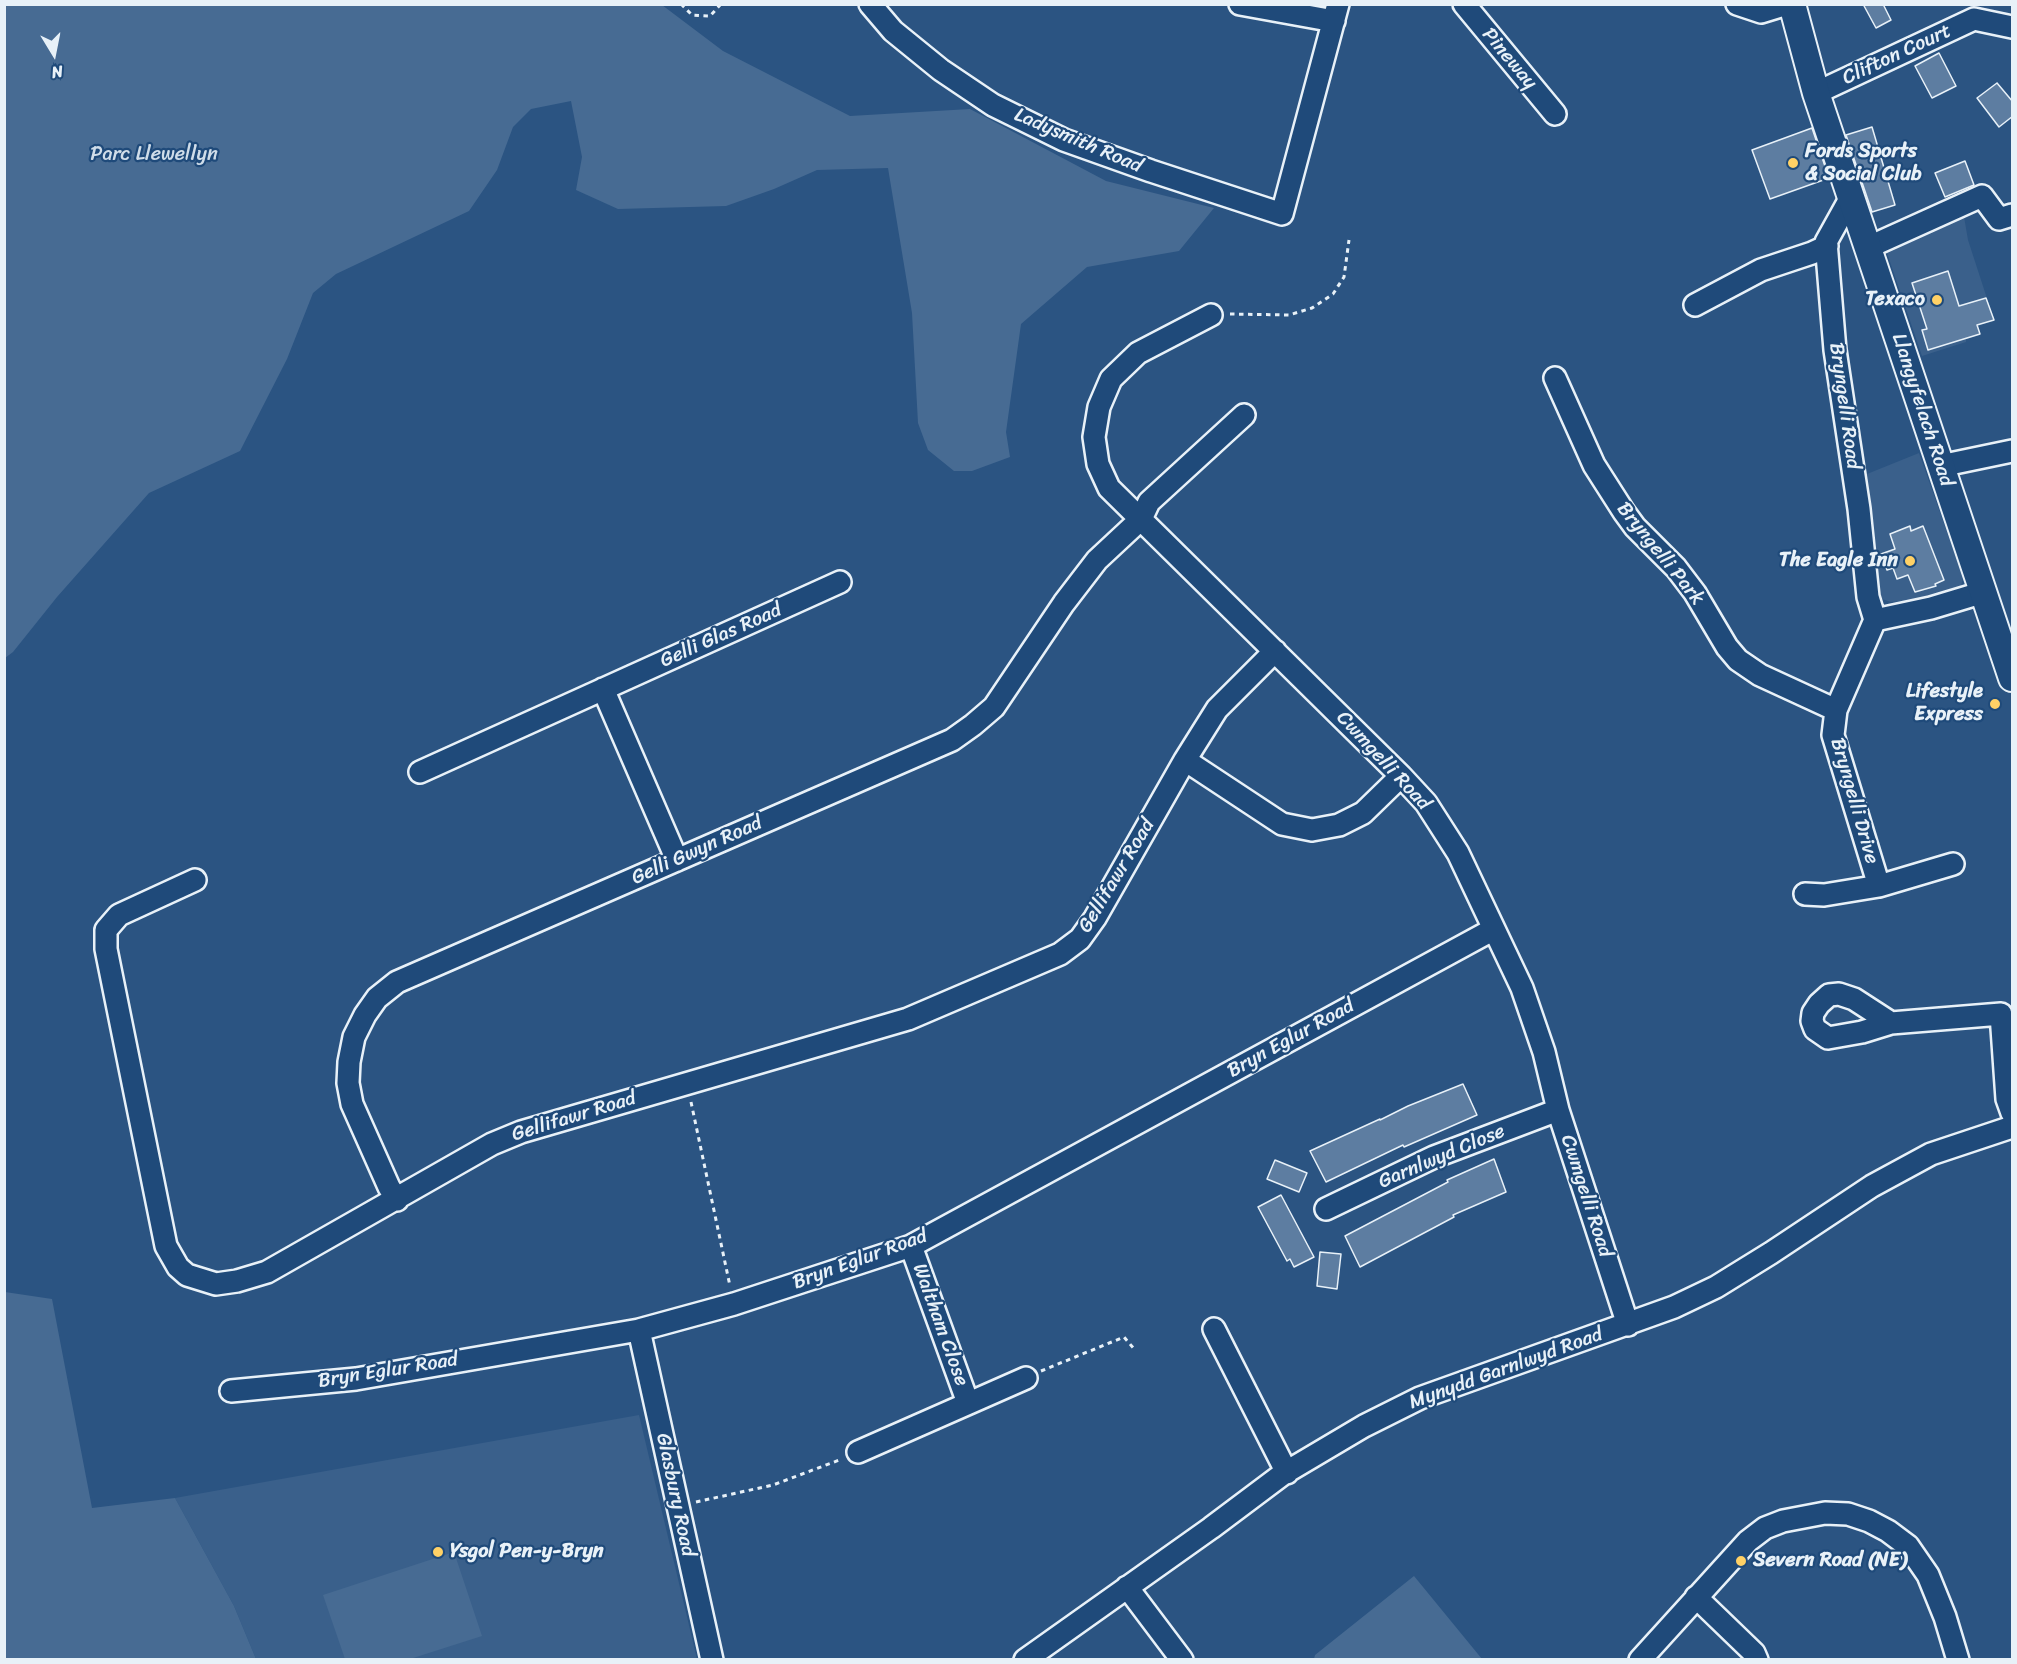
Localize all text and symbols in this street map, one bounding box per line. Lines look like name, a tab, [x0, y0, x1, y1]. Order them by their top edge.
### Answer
street label: Clifton Court	[1839, 19, 1955, 91]
street label: Pineway	[1476, 23, 1542, 95]
north arrow	[24, 24, 84, 84]
text: N	[49, 57, 65, 87]
street label: Ladysmith Road	[1010, 103, 1146, 179]
place label: Fords Sports & Social Club	[1805, 140, 1922, 187]
park label: Parc Llewellyn	[90, 143, 218, 167]
marker: Fords Sports & Social Club	[1786, 156, 1800, 170]
place label: Texaco	[1865, 288, 1925, 312]
marker: Texaco	[1930, 293, 1944, 307]
street label: Llangyfelach Road	[1886, 330, 1958, 490]
street label: Bryngelli Road	[1823, 341, 1865, 471]
street label: Bryngelli Park	[1611, 498, 1709, 610]
place label: The Eagle Inn	[1779, 549, 1898, 573]
marker: The Eagle Inn	[1903, 554, 1917, 568]
street label: Gelli Glas Road	[657, 599, 785, 673]
place label: Lifestyle Express	[1906, 680, 1983, 727]
marker: Lifestyle Express	[1988, 697, 2002, 711]
street label: Cwmgelli Road	[1331, 706, 1435, 816]
street label: Bryngelli Drive	[1825, 735, 1883, 867]
street label: Gelli Gwyn Road	[628, 811, 766, 891]
street label: Gellifawr Road	[1074, 815, 1160, 937]
street label: Bryn Eglur Road	[1223, 994, 1359, 1084]
street label: Gellifawr Road	[509, 1087, 639, 1147]
street label: Garnlwyd Close	[1375, 1120, 1509, 1194]
street label: Cwmgelli Road	[1555, 1132, 1617, 1260]
street label: Bryn Eglur Road	[790, 1225, 930, 1295]
street label: Waltham Close	[907, 1260, 973, 1390]
street label: Mynydd Garnlwyd Road	[1406, 1323, 1606, 1415]
street label: Bryn Eglur Road	[316, 1348, 460, 1394]
street label: Glasbury Road	[650, 1431, 700, 1559]
place label: Ysgol Pen-y-Bryn	[450, 1540, 604, 1564]
marker: Ysgol Pen-y-Bryn	[431, 1545, 445, 1559]
place label: Severn Road (NE)	[1753, 1549, 1907, 1573]
marker: Severn Road (NE)	[1734, 1554, 1748, 1568]

